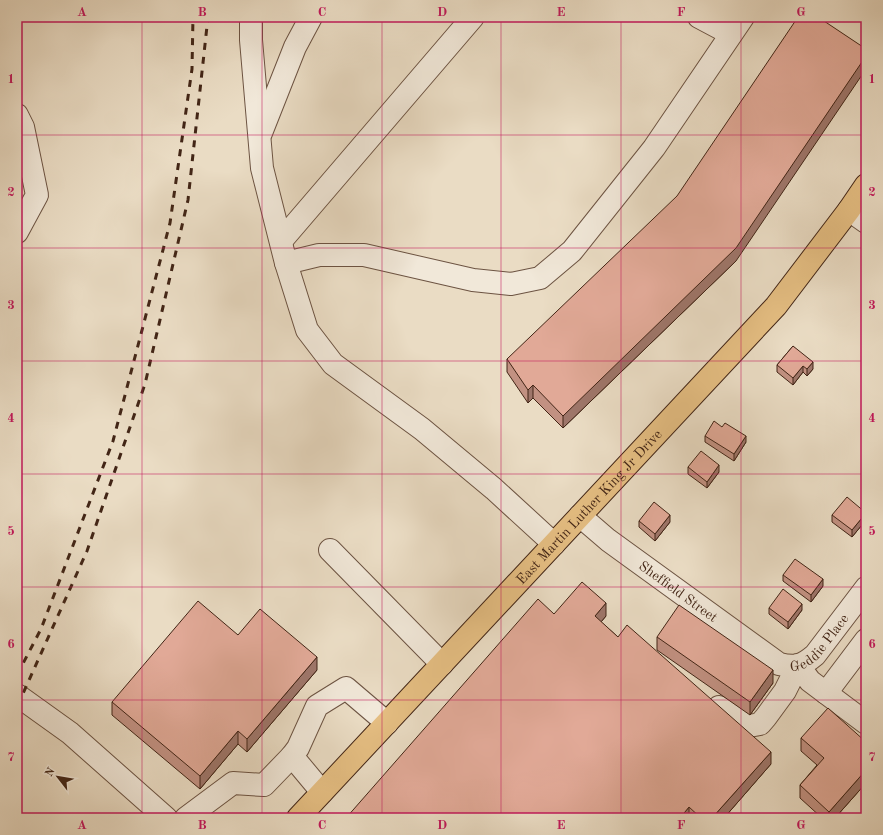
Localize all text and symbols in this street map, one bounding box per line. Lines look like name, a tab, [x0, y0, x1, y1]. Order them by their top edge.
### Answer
text: A	[77, 6, 87, 19]
text: B	[197, 6, 207, 19]
text: C	[318, 6, 326, 19]
text: D	[437, 6, 447, 19]
text: E	[557, 6, 566, 19]
text: F	[677, 6, 686, 19]
text: G	[796, 6, 806, 19]
text: 1	[7, 73, 15, 86]
text: 1	[868, 73, 876, 86]
text: 2	[7, 186, 15, 199]
text: 2	[868, 186, 876, 199]
text: 3	[7, 299, 15, 312]
text: 3	[868, 299, 876, 312]
text: 4	[7, 412, 15, 425]
text: 4	[868, 412, 876, 425]
street label: East Martin Luther King Jr Drive	[514, 427, 665, 587]
text: 5	[7, 525, 15, 538]
text: 5	[868, 525, 876, 538]
street label: Sheffield Street	[636, 559, 720, 625]
street label: Geddie Place	[789, 612, 852, 674]
text: 6	[7, 638, 15, 651]
text: 6	[868, 638, 876, 651]
text: 7	[7, 751, 15, 764]
text: 7	[868, 751, 876, 764]
north arrow	[38, 757, 78, 797]
text: N	[44, 766, 58, 779]
text: A	[77, 819, 87, 832]
text: B	[197, 819, 207, 832]
text: C	[318, 819, 326, 832]
text: D	[437, 819, 447, 832]
text: E	[557, 819, 566, 832]
text: F	[677, 819, 686, 832]
text: G	[796, 819, 806, 832]

